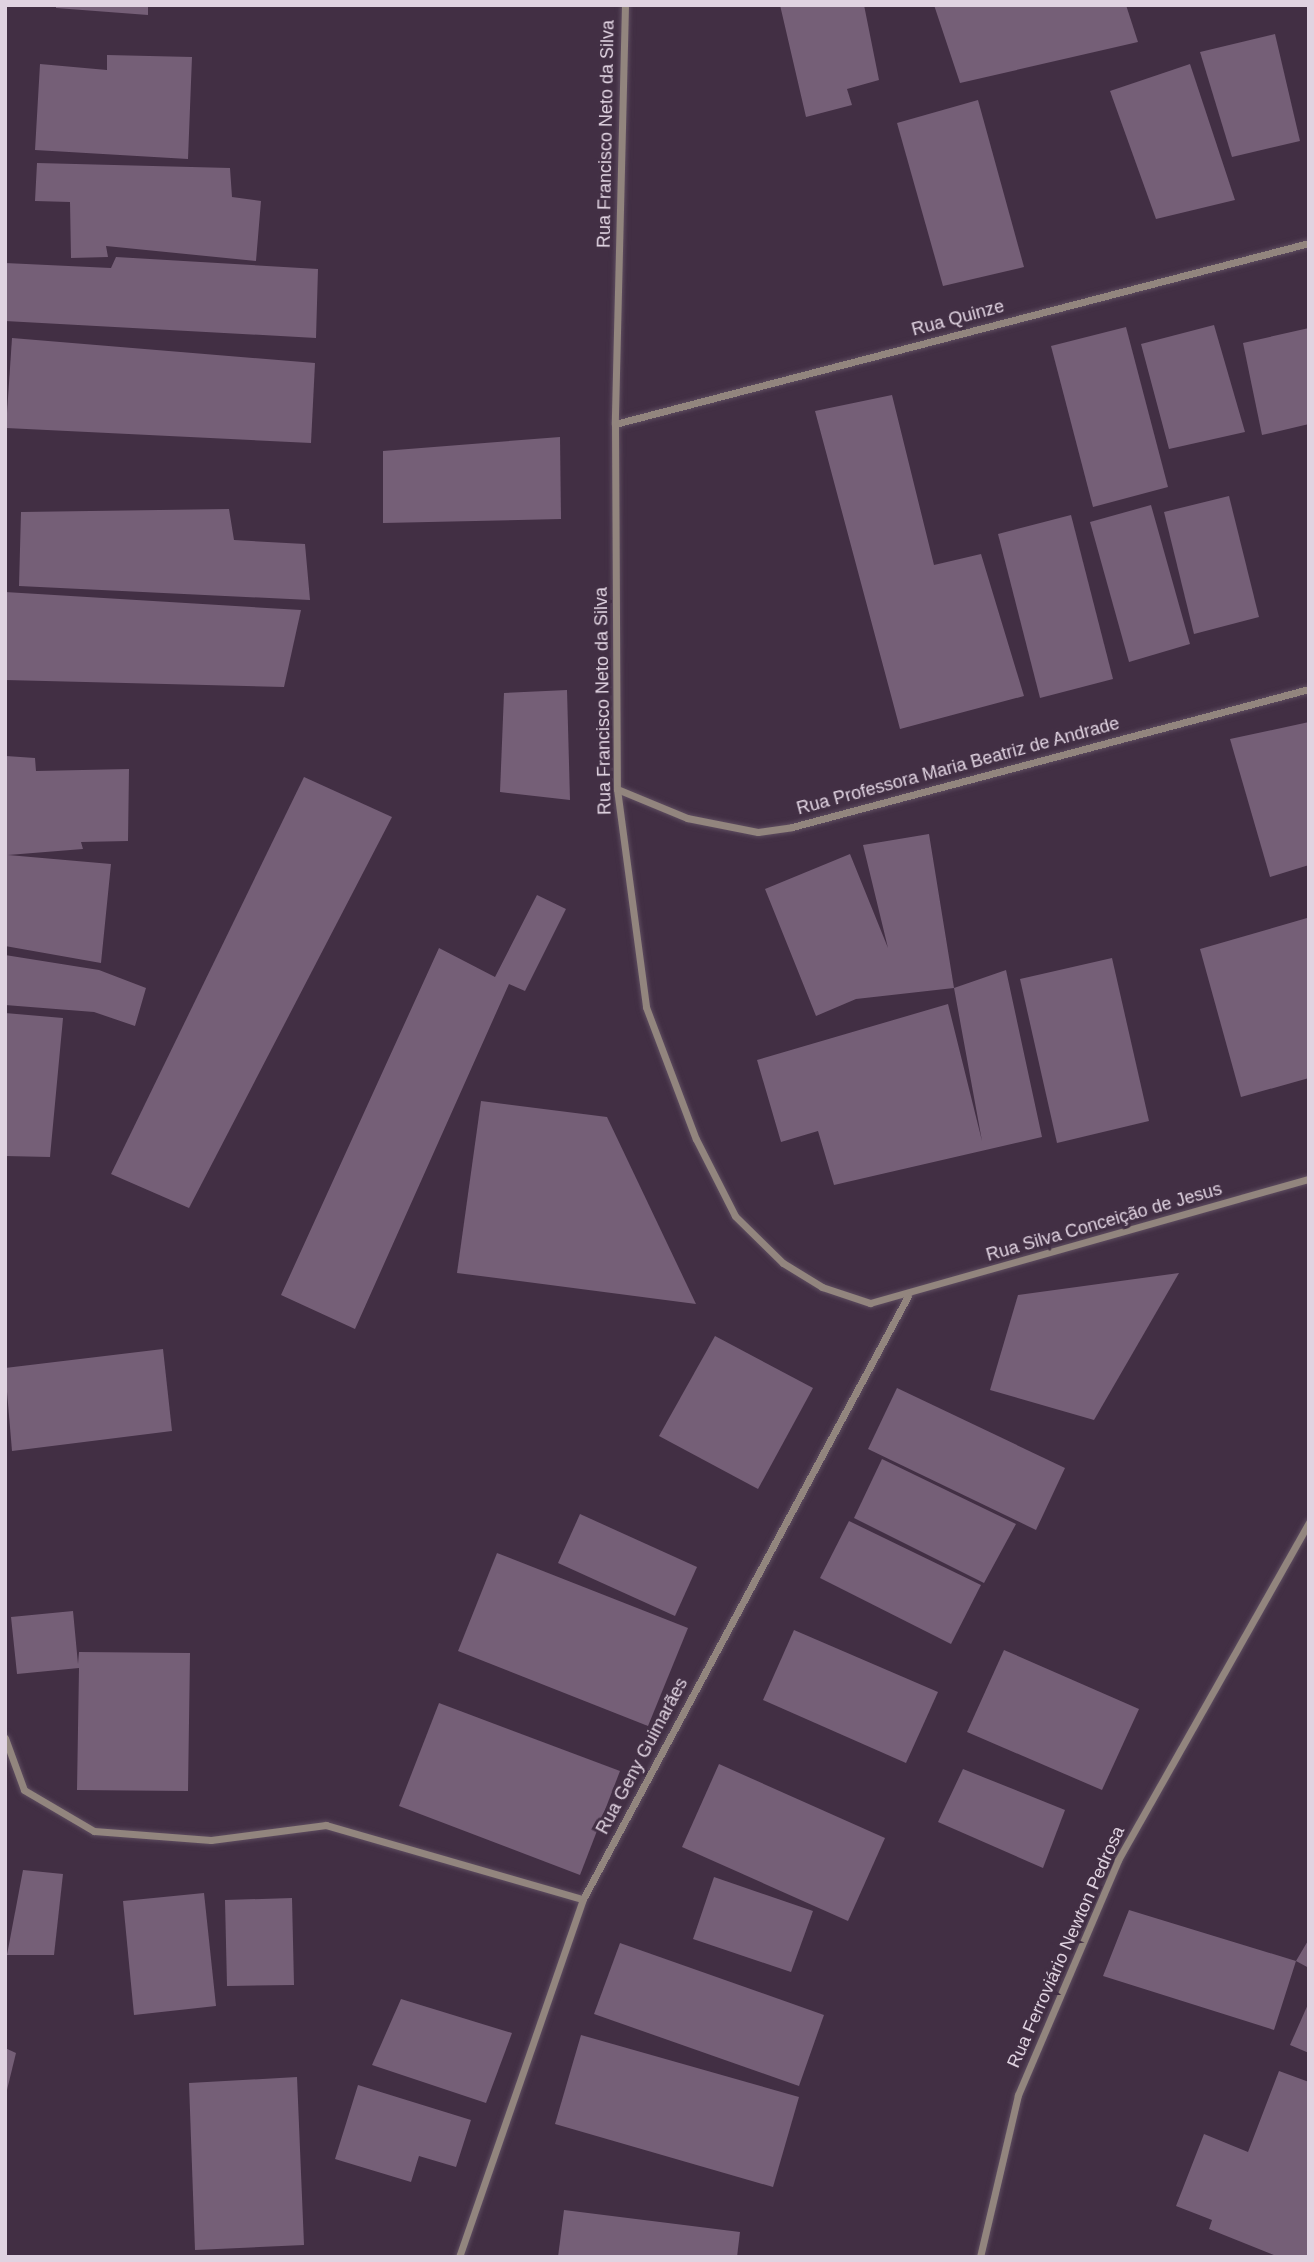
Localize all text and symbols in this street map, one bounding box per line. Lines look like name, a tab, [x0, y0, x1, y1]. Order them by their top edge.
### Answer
street label: Rua Francisco Neto da Silva	[593, 20, 619, 248]
street label: Rua Quinze	[909, 295, 1007, 341]
street label: Rua Francisco Neto da Silva	[590, 587, 616, 815]
street label: Rua Professora Maria Beatriz de Andrade	[794, 712, 1122, 820]
street label: Rua Silva Conceição de Jesus	[984, 1178, 1224, 1266]
street label: Rua Geny Guimarães	[592, 1674, 692, 1838]
street label: Rua Ferroviário Newton Pedrosa	[1003, 1823, 1129, 2071]

